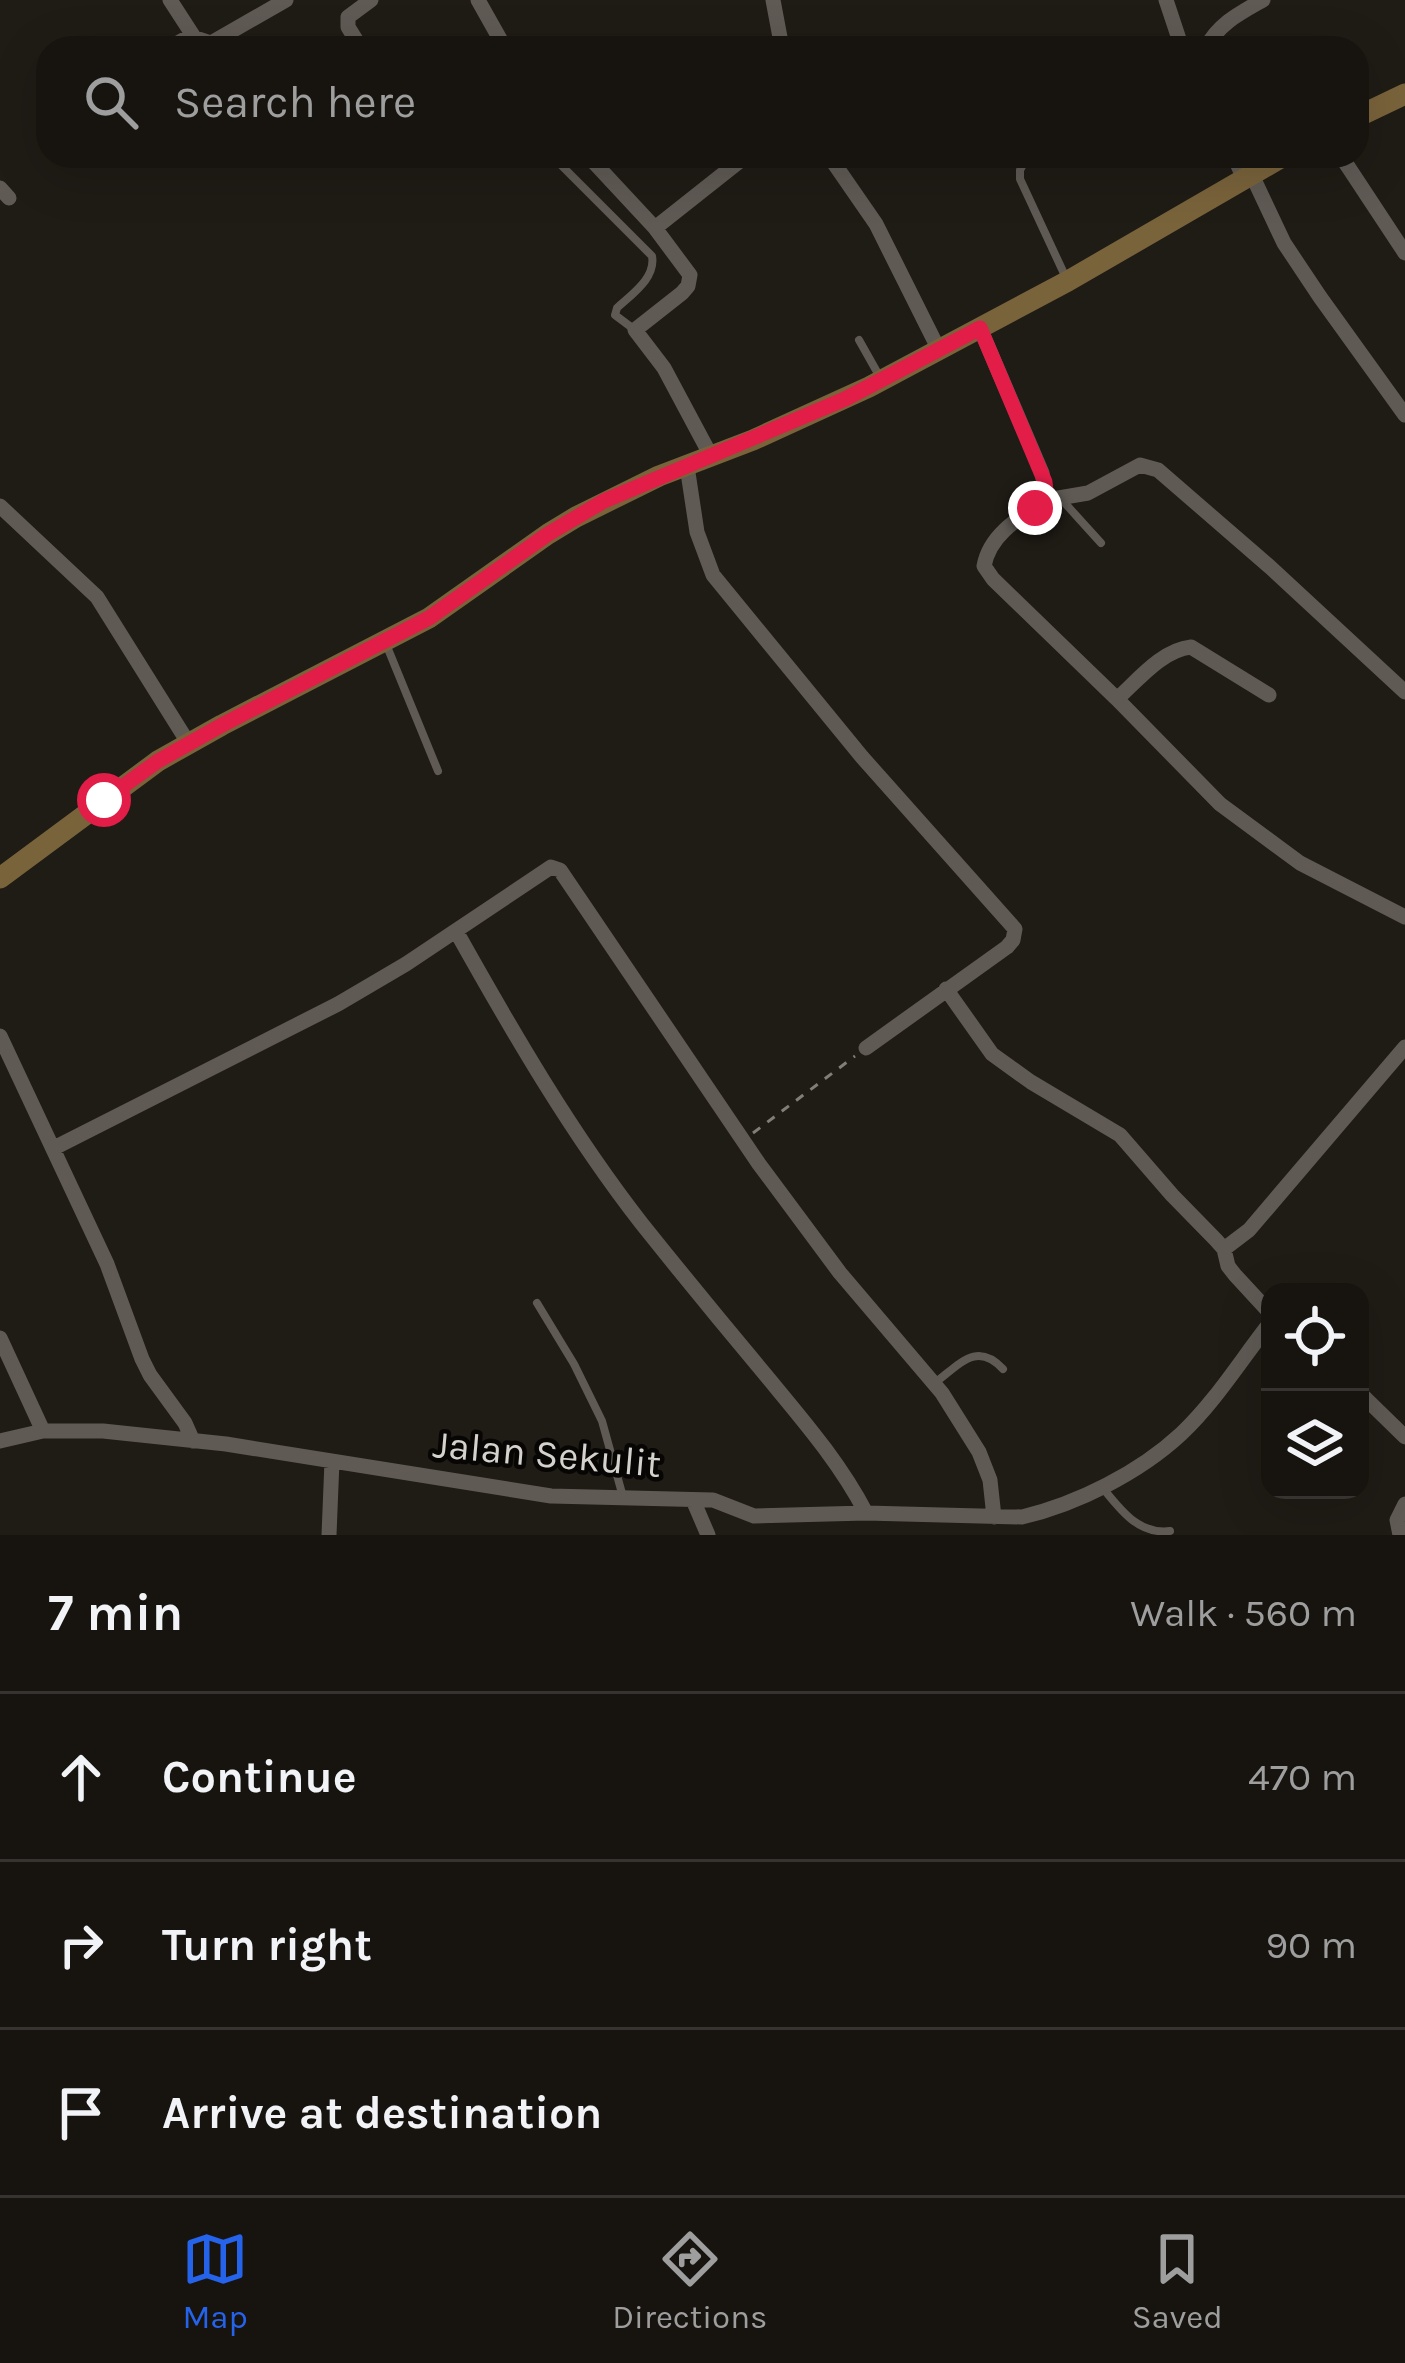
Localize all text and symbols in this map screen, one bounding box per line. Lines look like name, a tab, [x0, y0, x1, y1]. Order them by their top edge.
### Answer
search box	[36, 36, 1369, 168]
icon: search	[78, 69, 144, 135]
text: Search here	[174, 76, 416, 128]
route end	[1008, 481, 1062, 535]
route start	[77, 773, 131, 827]
map controls	[1261, 1283, 1369, 1499]
button: locate	[1261, 1283, 1369, 1391]
button: layers	[1261, 1391, 1369, 1499]
street label: Jalan Sekulit	[431, 1421, 663, 1487]
text: 7 min	[48, 1583, 183, 1643]
text: Walk · 560 m	[1130, 1590, 1357, 1636]
icon: ahead	[48, 1744, 114, 1810]
text: Continue	[162, 1751, 357, 1803]
text: 470 m	[1248, 1754, 1357, 1800]
icon: right	[48, 1912, 114, 1978]
text: Turn right	[162, 1919, 372, 1971]
text: 90 m	[1265, 1922, 1357, 1968]
icon: arrive	[48, 2080, 114, 2146]
text: Arrive at destination	[162, 2087, 602, 2139]
tab: Map	[182, 2226, 248, 2336]
tab: Directions	[612, 2226, 767, 2336]
tab: Saved	[1132, 2226, 1223, 2336]

